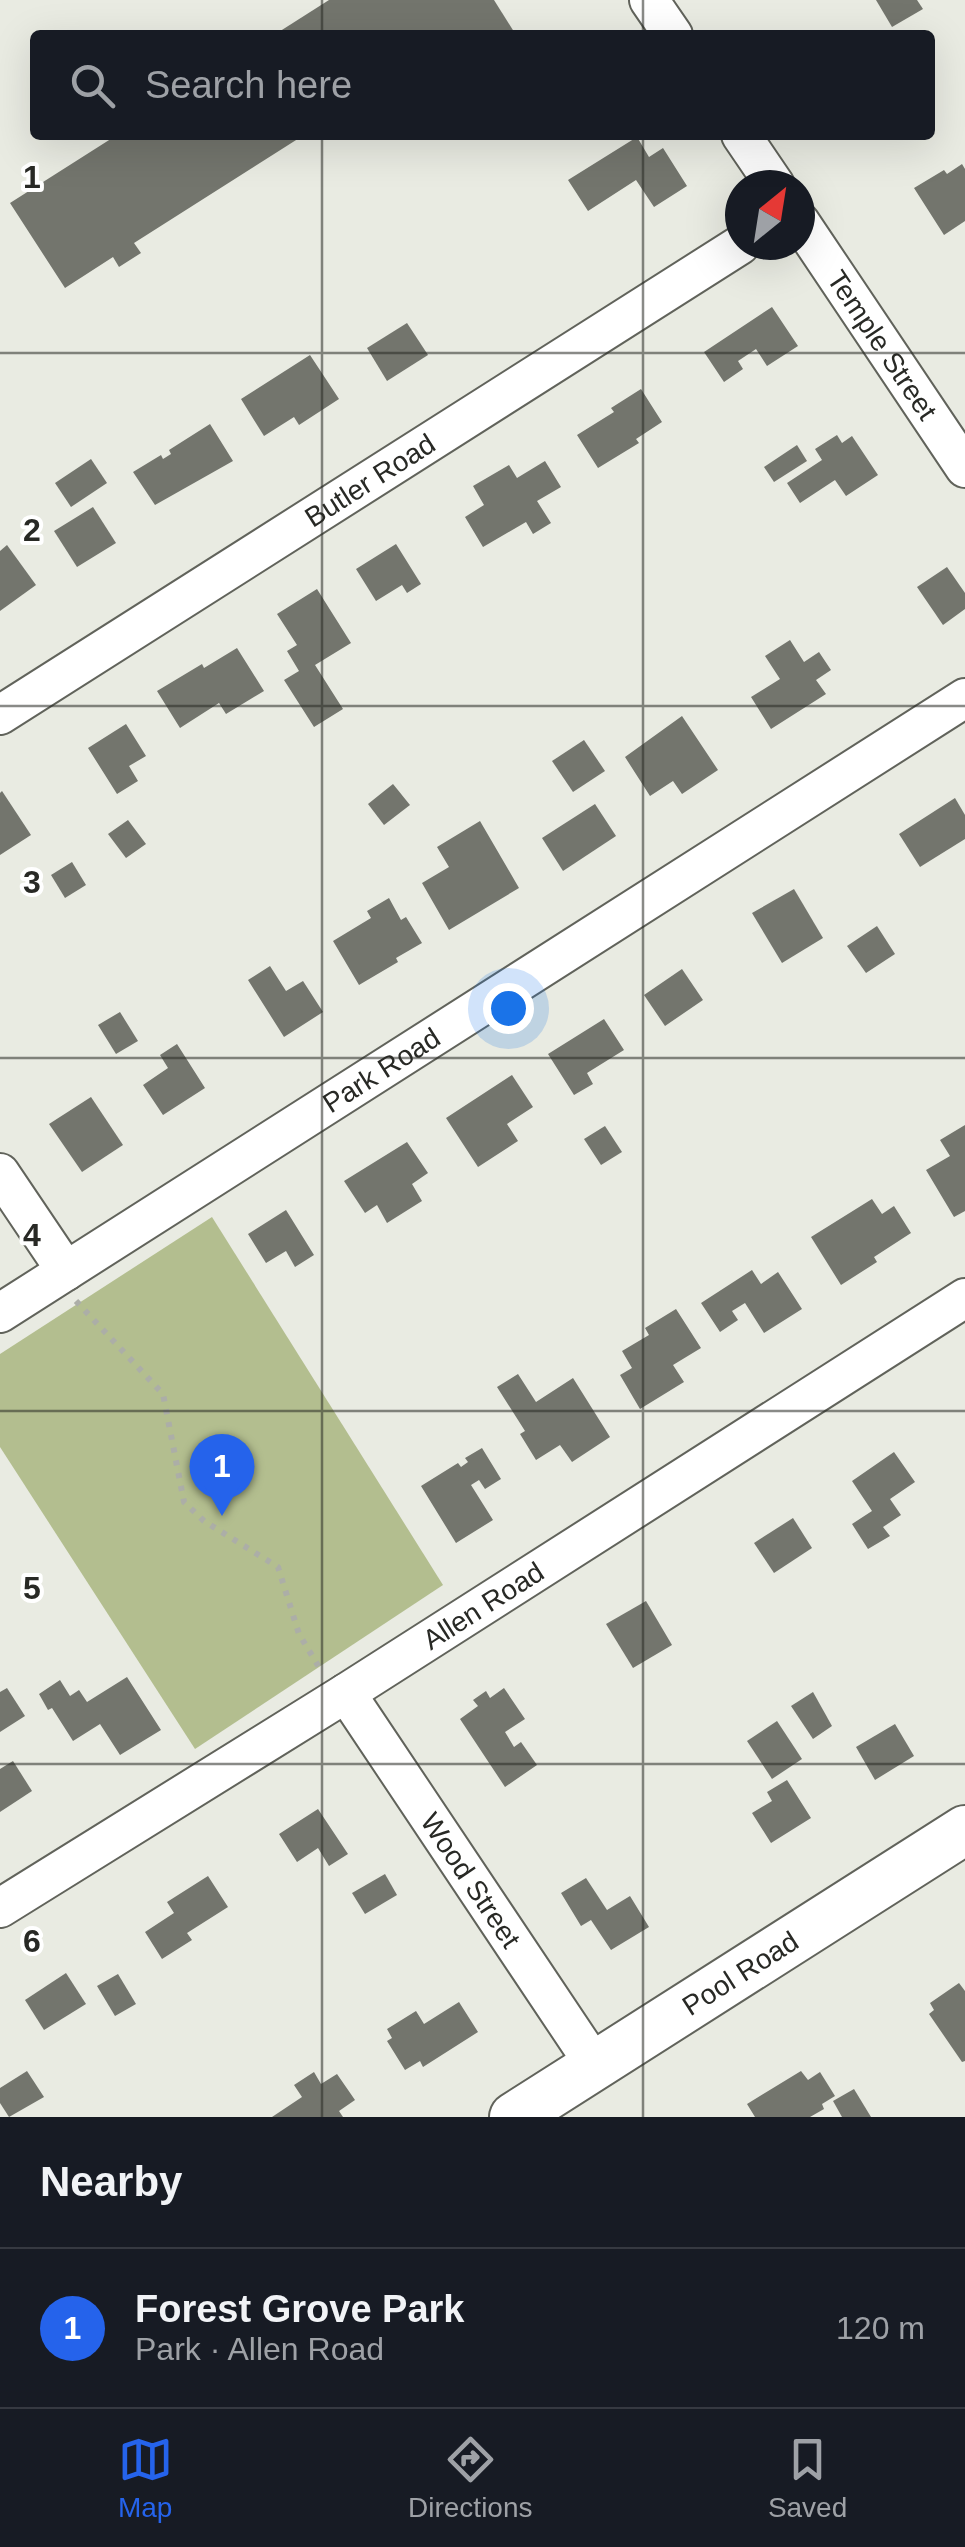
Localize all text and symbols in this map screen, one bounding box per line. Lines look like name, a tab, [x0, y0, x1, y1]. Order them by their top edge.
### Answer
search box	[30, 30, 935, 140]
icon: search	[65, 58, 120, 113]
text: Search here	[145, 64, 352, 106]
text: 1	[23, 159, 41, 195]
north arrow	[725, 170, 815, 260]
street label: Temple Street	[821, 265, 943, 426]
street label: Butler Road	[299, 428, 441, 533]
text: 2	[23, 512, 41, 548]
text: 3	[23, 864, 41, 900]
your location	[483, 983, 534, 1034]
street label: Park Road	[317, 1022, 446, 1119]
text: 4	[23, 1217, 41, 1253]
pin: 1	[190, 1434, 254, 1516]
street label: Allen Road	[417, 1556, 549, 1656]
text: 5	[23, 1570, 41, 1606]
street label: Wood Street	[415, 1807, 527, 1954]
text: 6	[23, 1923, 41, 1959]
street label: Pool Road	[677, 1925, 804, 2022]
text: Nearby	[40, 2158, 182, 2205]
text: Forest Grove Park	[135, 2288, 464, 2330]
text: 1	[64, 2310, 81, 2346]
text: 120 m	[836, 2310, 925, 2346]
text: Park · Allen Road	[135, 2331, 384, 2367]
tab: Map	[118, 2432, 173, 2524]
tab: Directions	[408, 2432, 533, 2524]
tab: Saved	[768, 2432, 847, 2524]

